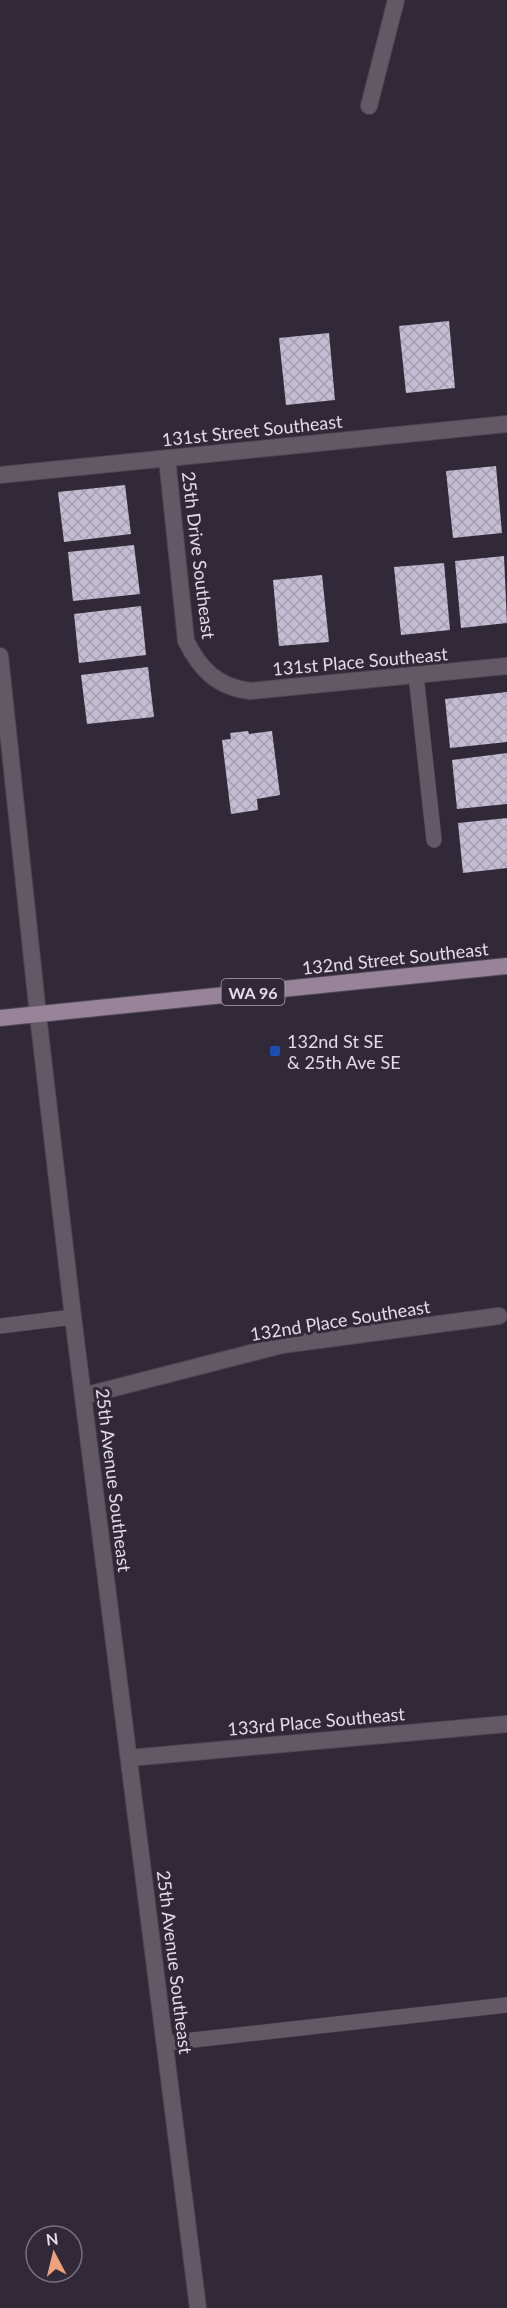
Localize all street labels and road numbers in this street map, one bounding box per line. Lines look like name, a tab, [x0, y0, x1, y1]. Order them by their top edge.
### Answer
street label: 131st Street Southeast	[161, 410, 344, 450]
street label: 25th Drive Southeast	[178, 470, 220, 641]
street label: 131st Place Southeast	[271, 642, 449, 680]
street label: 132nd Street Southeast	[301, 937, 490, 979]
road number: WA 96	[222, 979, 284, 1005]
street label: 132nd Place Southeast	[249, 1295, 432, 1345]
street label: 25th Avenue Southeast	[92, 1387, 136, 1574]
street label: 133rd Place Southeast	[226, 1702, 406, 1740]
street label: 25th Avenue Southeast	[153, 1869, 197, 2056]

